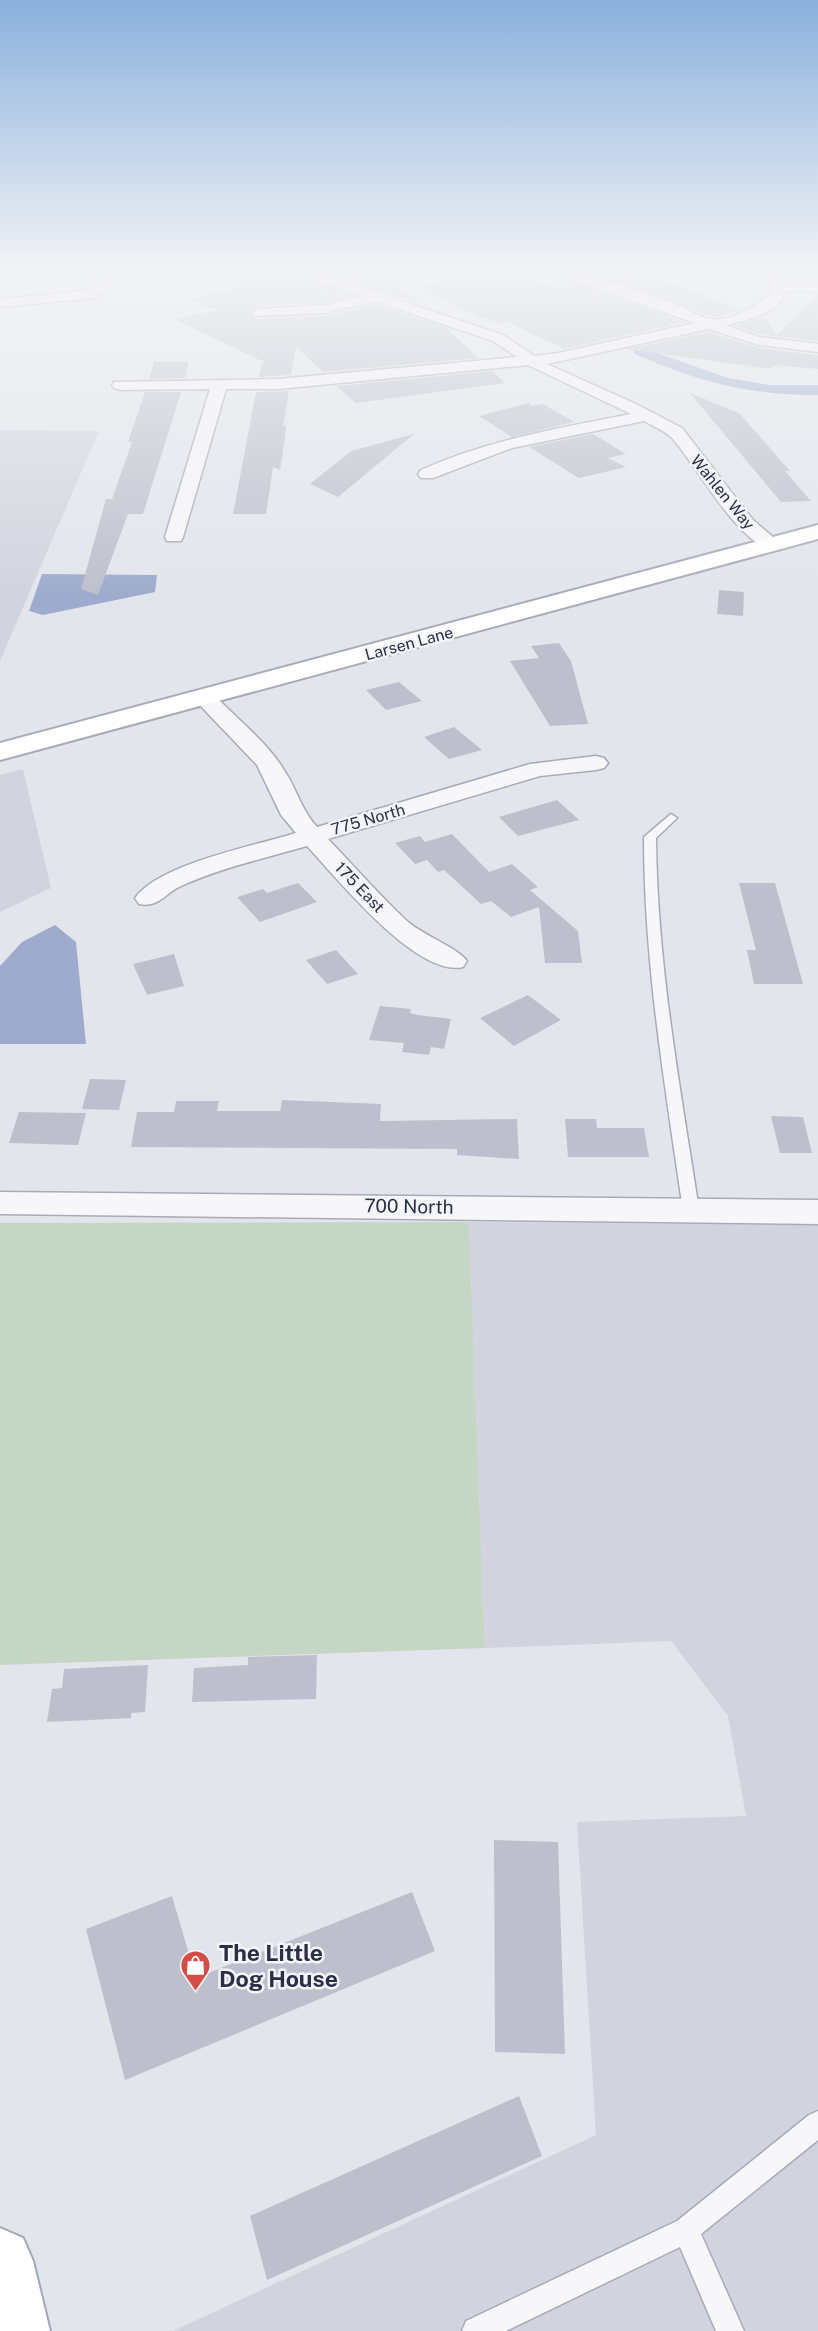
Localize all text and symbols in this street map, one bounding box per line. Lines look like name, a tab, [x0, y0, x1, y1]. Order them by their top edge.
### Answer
street label: Wahlen Way	[687, 451, 759, 534]
street label: Larsen Lane	[363, 623, 455, 664]
street label: 775 North	[329, 800, 407, 839]
street label: 175 East	[331, 858, 388, 917]
street label: 700 North	[364, 1194, 454, 1218]
place label: The Little Dog House	[219, 1939, 338, 1992]
shop icon: The Little Dog House	[179, 1949, 213, 1993]

